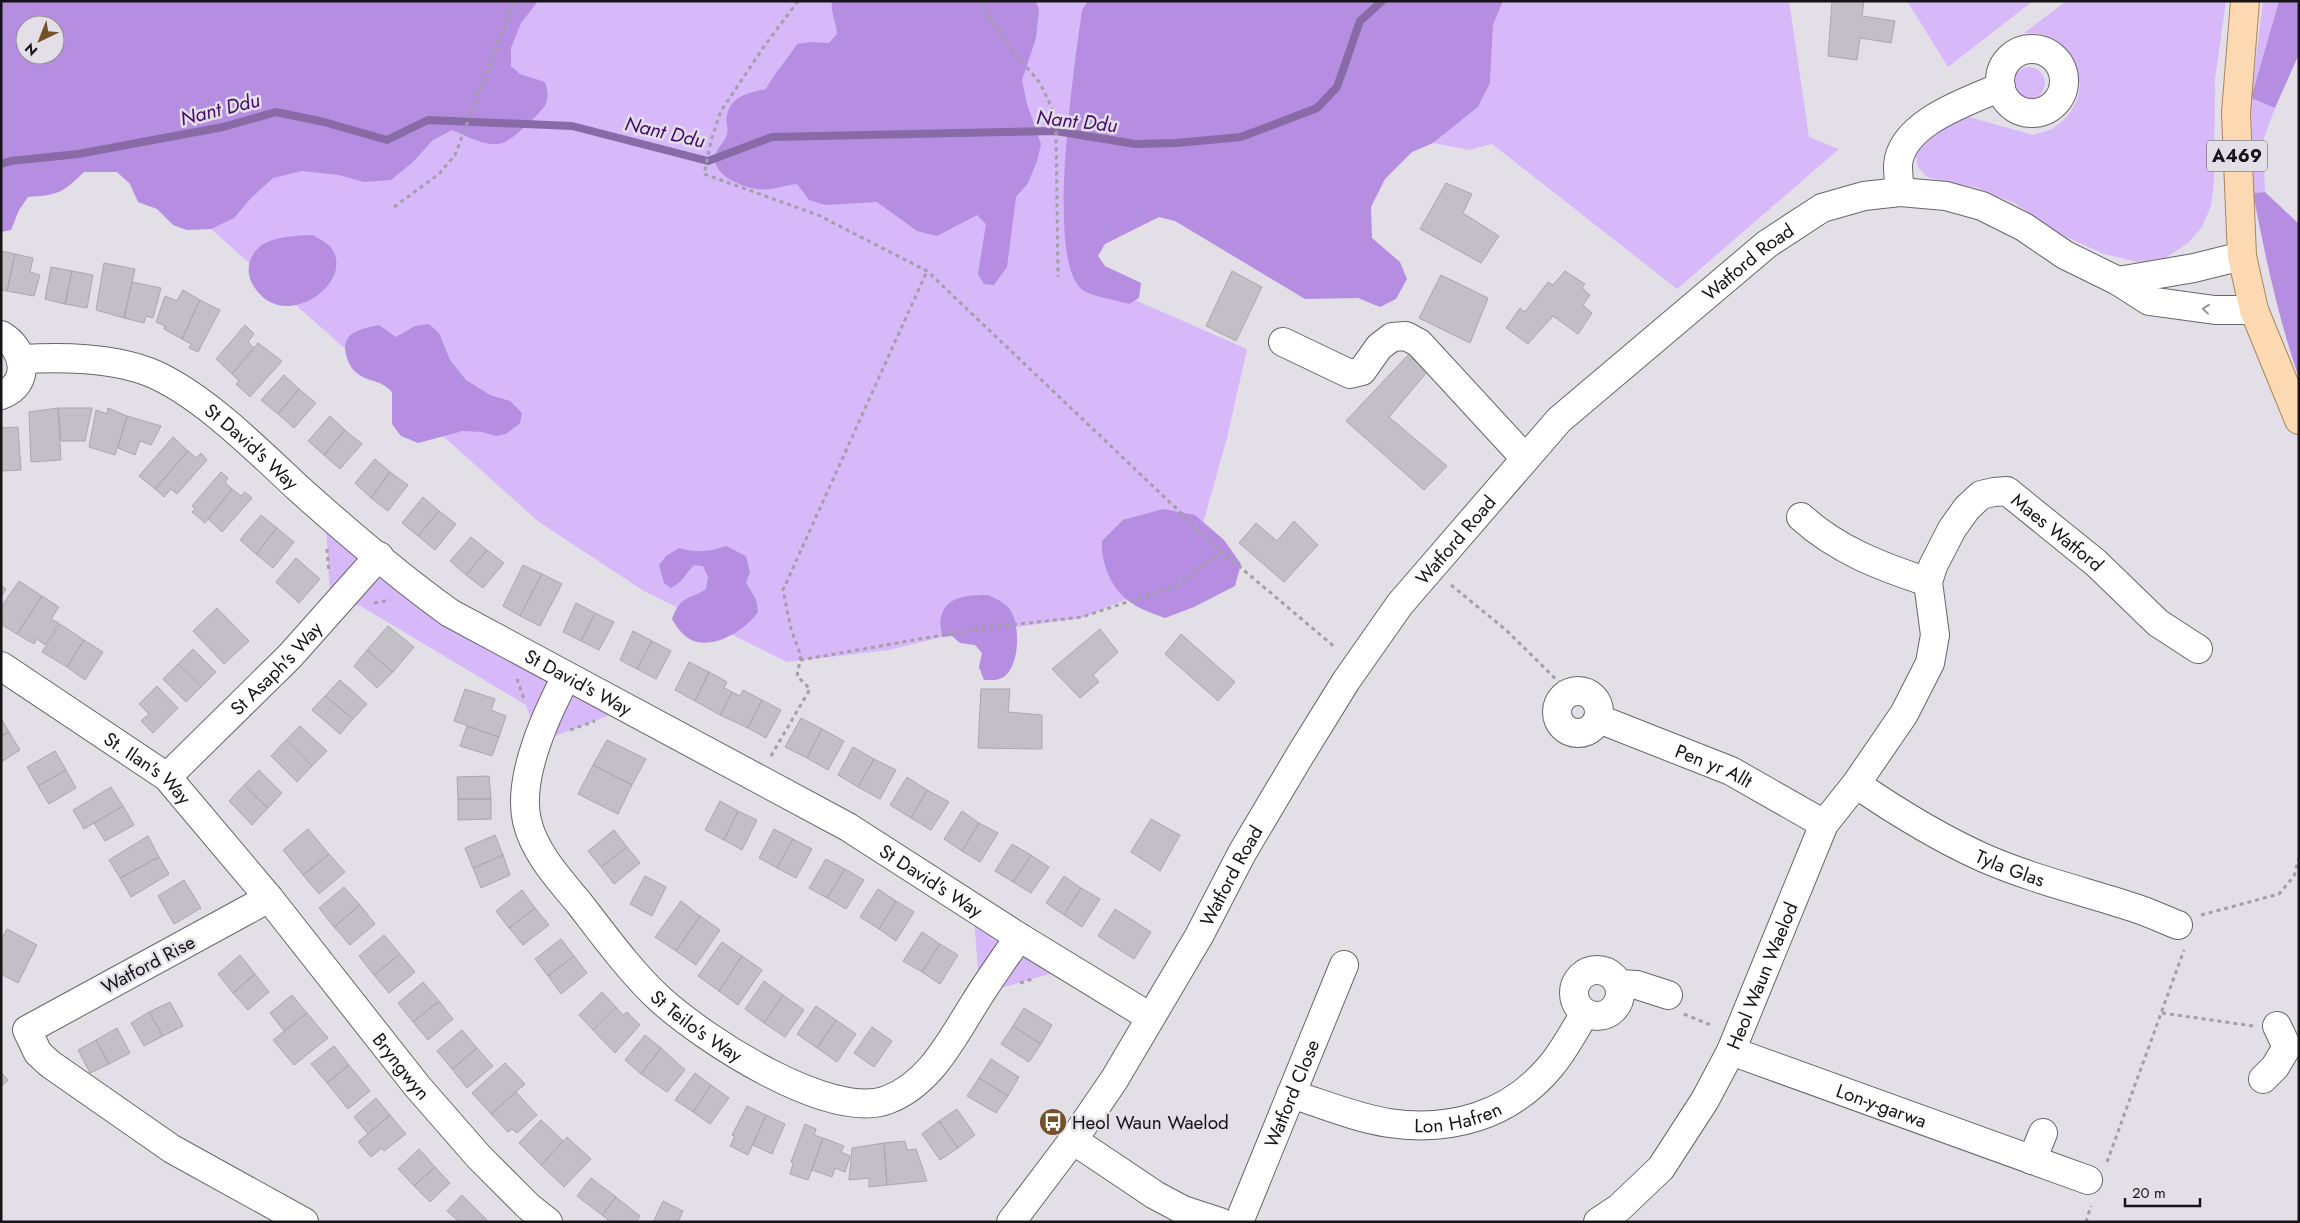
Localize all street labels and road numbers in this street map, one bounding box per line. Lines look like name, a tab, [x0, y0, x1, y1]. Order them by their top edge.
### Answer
road number: A469	[2207, 140, 2267, 172]
street label: Watford Road	[1697, 217, 1799, 307]
street label: St David's Way	[199, 397, 305, 497]
street label: Maes Watford	[2005, 487, 2110, 577]
street label: Watford Road	[1409, 490, 1502, 591]
street label: St Asaph's Way	[224, 615, 329, 722]
street label: St David's Way	[520, 643, 637, 723]
street label: St. Ilan's Way	[98, 725, 198, 811]
street label: Pen yr Allt	[1671, 737, 1758, 795]
street label: Watford Road	[1193, 820, 1269, 931]
street label: St David's Way	[874, 838, 988, 925]
street label: Tyla Glas	[1971, 843, 2048, 894]
street label: Heol Waun Waelod	[1720, 898, 1805, 1054]
street label: Watford Rise	[97, 928, 200, 1000]
street label: St Teilo's Way	[644, 984, 748, 1069]
street label: Bryngwyn	[366, 1027, 436, 1106]
street label: Watford Close	[1258, 1035, 1326, 1152]
street label: Lon-y-garwa	[1832, 1077, 1930, 1135]
street label: Lon Hafren	[1414, 1095, 1506, 1139]

